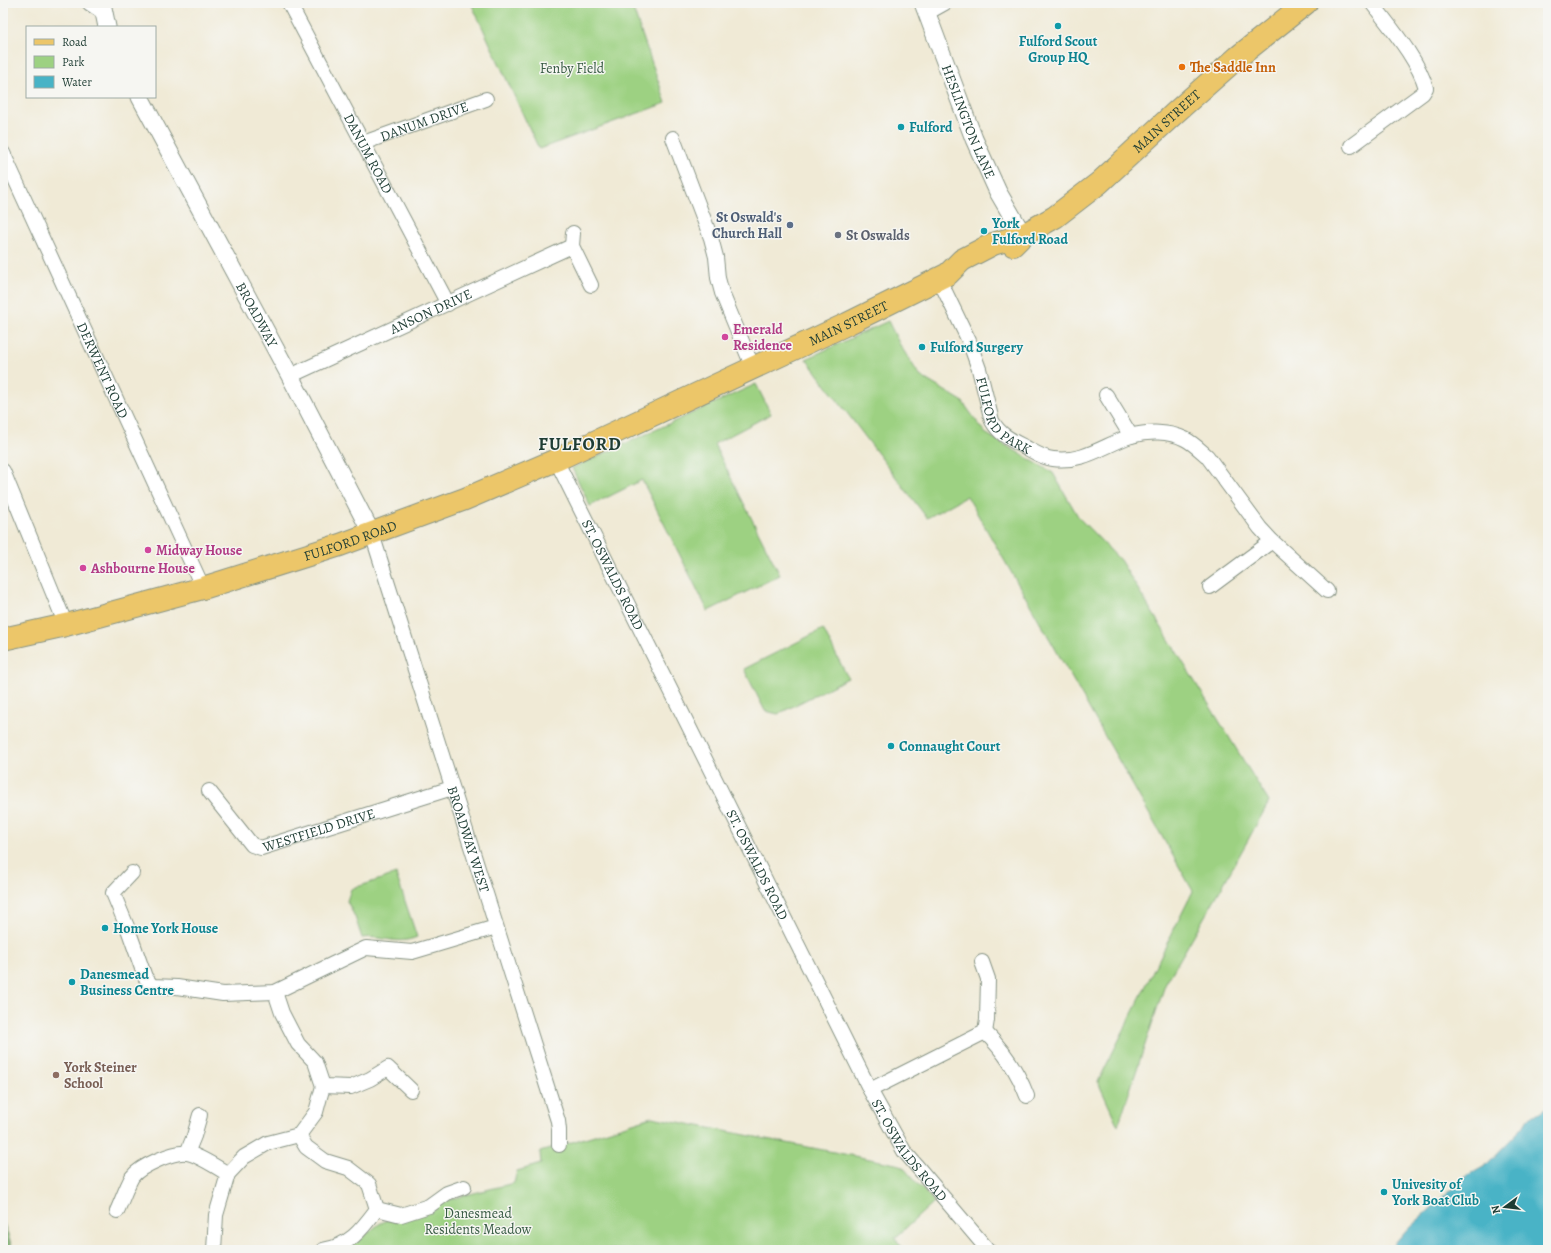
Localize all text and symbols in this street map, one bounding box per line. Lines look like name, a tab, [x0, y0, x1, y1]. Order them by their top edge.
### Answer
marker: Fulford Scout Group HQ	[1053, 21, 1063, 31]
legend	[26, 26, 156, 98]
place label: Fulford Scout Group HQ	[1019, 32, 1098, 67]
text: Road	[62, 34, 88, 50]
text: Park	[62, 54, 85, 70]
place label: The Saddle Inn	[1190, 58, 1276, 77]
park label: Fenby Field	[540, 59, 605, 78]
street label: HESLINGTON LANE	[937, 62, 1000, 182]
marker: The Saddle Inn	[1177, 62, 1187, 72]
text: Water	[61, 74, 92, 90]
street label: MAIN STREET	[1128, 85, 1205, 157]
street label: DANUM DRIVE	[377, 97, 471, 146]
street label: DANUM ROAD	[339, 110, 397, 197]
place label: Fulford	[909, 118, 953, 137]
marker: Fulford	[896, 122, 906, 132]
place label: St Oswald's Church Hall	[712, 208, 782, 243]
place label: York Fulford Road	[991, 214, 1069, 249]
marker: St Oswald's Church Hall	[785, 220, 795, 230]
place label: St Oswalds	[846, 226, 910, 245]
marker: York Fulford Road	[979, 226, 989, 236]
marker: St Oswalds	[833, 230, 843, 240]
street label: BROADWAY	[232, 279, 282, 351]
street label: ANSON DRIVE	[386, 284, 475, 339]
street label: MAIN STREET	[806, 296, 891, 350]
street label: DERWENT ROAD	[73, 319, 133, 421]
place label: Emerald Residence	[733, 320, 792, 355]
marker: Emerald Residence	[720, 332, 730, 342]
place label: Fulford Surgery	[930, 338, 1023, 357]
marker: Fulford Surgery	[917, 342, 927, 352]
street label: FULFORD PARK	[972, 375, 1035, 458]
district label: FULFORD	[538, 432, 622, 456]
street label: FULFORD ROAD	[301, 515, 399, 565]
street label: ST. OSWALDS ROAD	[578, 516, 649, 633]
place label: Midway House	[156, 541, 243, 560]
marker: Midway House	[143, 545, 153, 555]
place label: Ashbourne House	[90, 559, 195, 578]
marker: Ashbourne House	[78, 563, 88, 573]
place label: Connaught Court	[899, 737, 1001, 756]
marker: Connaught Court	[886, 741, 896, 751]
street label: BROADWAY WEST	[443, 783, 495, 895]
street label: WESTFIELD DRIVE	[259, 803, 377, 857]
street label: ST. OSWALDS ROAD	[722, 806, 793, 923]
place label: Home York House	[113, 919, 219, 938]
marker: Home York House	[100, 923, 110, 933]
place label: Danesmead Business Centre	[80, 965, 174, 1000]
marker: Danesmead Business Centre	[67, 977, 77, 987]
place label: York Steiner School	[63, 1058, 137, 1093]
marker: York Steiner School	[51, 1070, 61, 1080]
street label: ST. OSWALDS ROAD	[867, 1095, 952, 1205]
place label: Univesity of York Boat Club	[1391, 1175, 1479, 1210]
marker: Univesity of York Boat Club	[1379, 1187, 1389, 1197]
north arrow	[1485, 1187, 1525, 1227]
park label: Danesmead Residents Meadow	[425, 1204, 532, 1239]
text: N	[1488, 1204, 1504, 1215]

